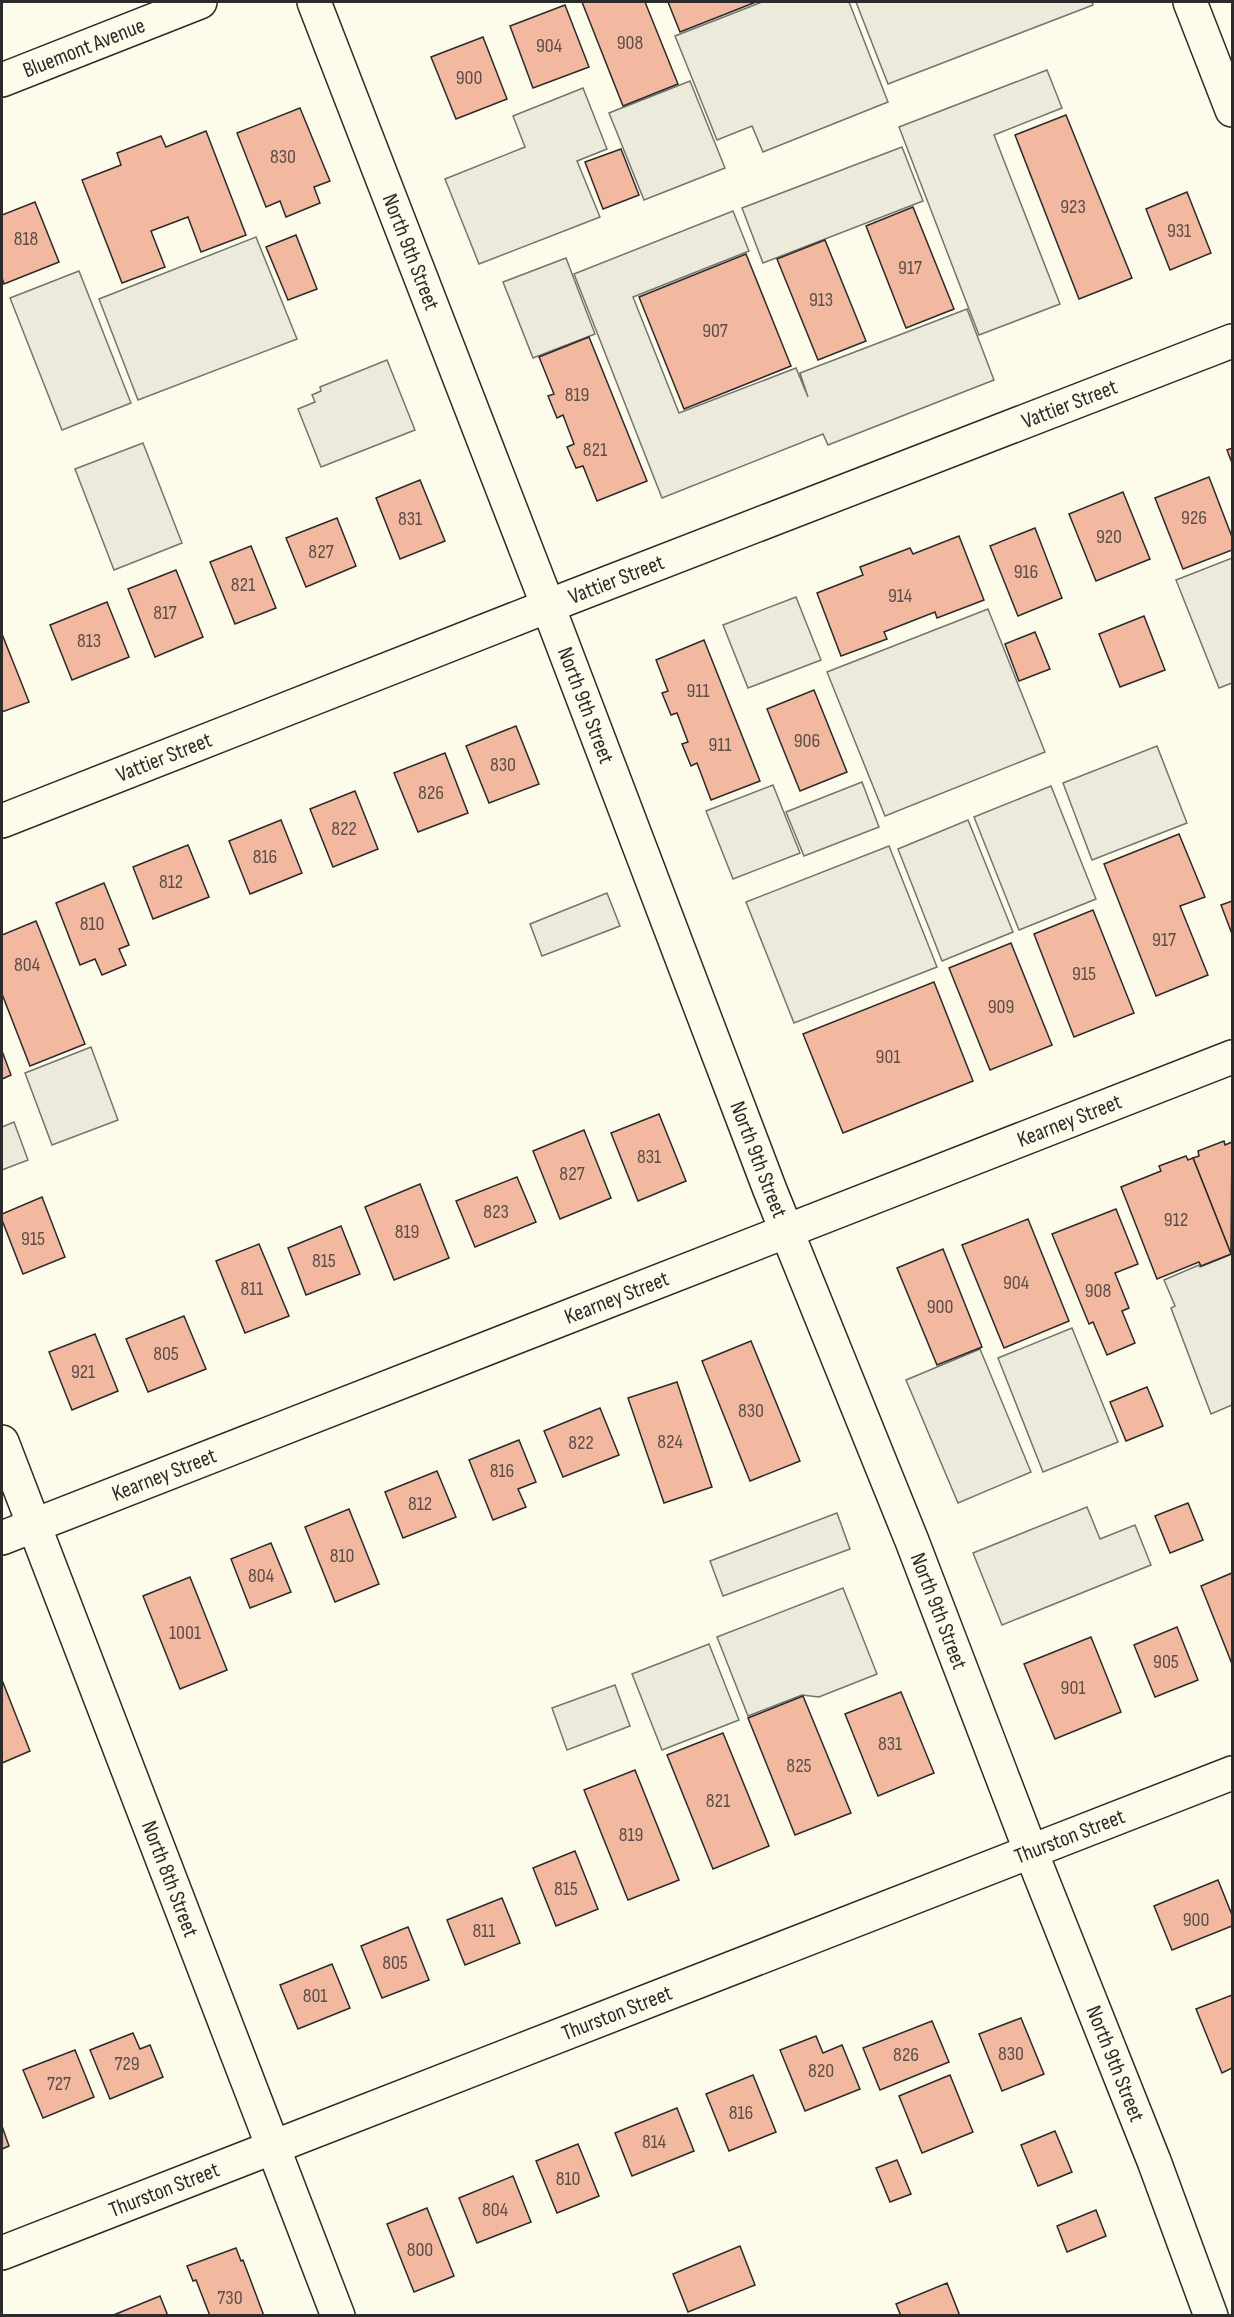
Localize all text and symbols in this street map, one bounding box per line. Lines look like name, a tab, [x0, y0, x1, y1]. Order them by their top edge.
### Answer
street label: Bluemont Avenue	[19, 12, 149, 84]
house number: 908	[617, 31, 643, 55]
house number: 904	[536, 34, 562, 58]
house number: 900	[456, 66, 482, 90]
house number: 830	[270, 145, 296, 169]
street label: North 9th Street	[376, 190, 446, 314]
house number: 923	[1060, 195, 1086, 219]
house number: 931	[1167, 219, 1191, 243]
house number: 818	[14, 227, 38, 251]
house number: 917	[898, 256, 922, 280]
house number: 913	[809, 288, 833, 312]
house number: 907	[702, 319, 728, 343]
street label: Vattier Street	[1018, 373, 1121, 435]
house number: 819	[565, 383, 589, 407]
house number: 821	[583, 438, 607, 462]
house number: 926	[1181, 506, 1207, 530]
house number: 831	[398, 507, 422, 531]
house number: 920	[1096, 525, 1122, 549]
house number: 827	[308, 540, 334, 564]
street label: Vattier Street	[565, 549, 668, 610]
house number: 916	[1014, 560, 1038, 584]
house number: 821	[231, 573, 255, 597]
house number: 914	[888, 584, 912, 608]
house number: 817	[153, 601, 177, 625]
house number: 813	[77, 629, 101, 653]
street label: North 9th Street	[551, 643, 620, 768]
house number: 911	[687, 679, 709, 703]
street label: Vattier Street	[112, 726, 216, 788]
house number: 906	[794, 729, 820, 753]
house number: 911	[709, 733, 731, 757]
house number: 830	[490, 753, 516, 777]
house number: 826	[418, 781, 444, 805]
house number: 822	[331, 817, 357, 841]
house number: 816	[253, 845, 277, 869]
house number: 812	[159, 870, 183, 894]
house number: 810	[80, 912, 104, 936]
house number: 917	[1152, 928, 1176, 952]
house number: 804	[14, 953, 40, 977]
house number: 915	[1072, 962, 1096, 986]
house number: 909	[988, 995, 1014, 1019]
house number: 901	[876, 1045, 900, 1069]
street label: Kearney Street	[1013, 1088, 1126, 1153]
street label: North 9th Street	[724, 1098, 793, 1222]
house number: 831	[637, 1145, 661, 1169]
house number: 827	[559, 1162, 585, 1186]
house number: 823	[483, 1200, 509, 1224]
house number: 912	[1164, 1208, 1188, 1232]
house number: 819	[395, 1220, 419, 1244]
house number: 915	[21, 1227, 45, 1251]
house number: 815	[312, 1249, 336, 1273]
street label: Kearney Street	[561, 1265, 673, 1330]
house number: 904	[1003, 1271, 1029, 1295]
house number: 811	[241, 1277, 263, 1301]
house number: 908	[1085, 1279, 1111, 1303]
house number: 900	[927, 1295, 953, 1319]
house number: 805	[153, 1342, 179, 1366]
house number: 921	[71, 1360, 95, 1384]
house number: 830	[738, 1399, 764, 1423]
house number: 824	[657, 1430, 683, 1454]
house number: 822	[568, 1431, 594, 1455]
street label: Kearney Street	[108, 1442, 220, 1507]
house number: 816	[490, 1459, 514, 1483]
house number: 812	[408, 1492, 432, 1516]
house number: 810	[330, 1544, 354, 1568]
street label: North 9th Street	[904, 1549, 973, 1673]
house number: 804	[248, 1564, 274, 1588]
house number: 1001	[169, 1621, 201, 1645]
house number: 905	[1153, 1650, 1179, 1674]
house number: 901	[1061, 1676, 1085, 1700]
house number: 831	[878, 1732, 902, 1756]
house number: 825	[786, 1754, 812, 1778]
house number: 821	[706, 1789, 730, 1813]
street label: Thurston Street	[1010, 1803, 1129, 1870]
street label: North 8th Street	[135, 1817, 205, 1941]
house number: 819	[619, 1823, 643, 1847]
house number: 815	[554, 1877, 578, 1901]
house number: 900	[1183, 1908, 1209, 1932]
house number: 811	[473, 1919, 495, 1943]
house number: 805	[382, 1951, 408, 1975]
street label: Thurston Street	[558, 1979, 676, 2047]
house number: 801	[303, 1984, 327, 2008]
street label: North 9th Street	[1080, 2002, 1151, 2126]
house number: 830	[998, 2042, 1024, 2066]
house number: 826	[893, 2043, 919, 2067]
house number: 729	[114, 2052, 140, 2076]
house number: 820	[808, 2059, 834, 2083]
house number: 727	[47, 2072, 71, 2096]
house number: 816	[729, 2101, 753, 2125]
house number: 814	[642, 2130, 666, 2154]
street label: Thurston Street	[105, 2156, 223, 2223]
house number: 810	[556, 2167, 580, 2191]
house number: 804	[482, 2198, 508, 2222]
house number: 800	[407, 2238, 433, 2262]
house number: 730	[217, 2286, 243, 2310]

